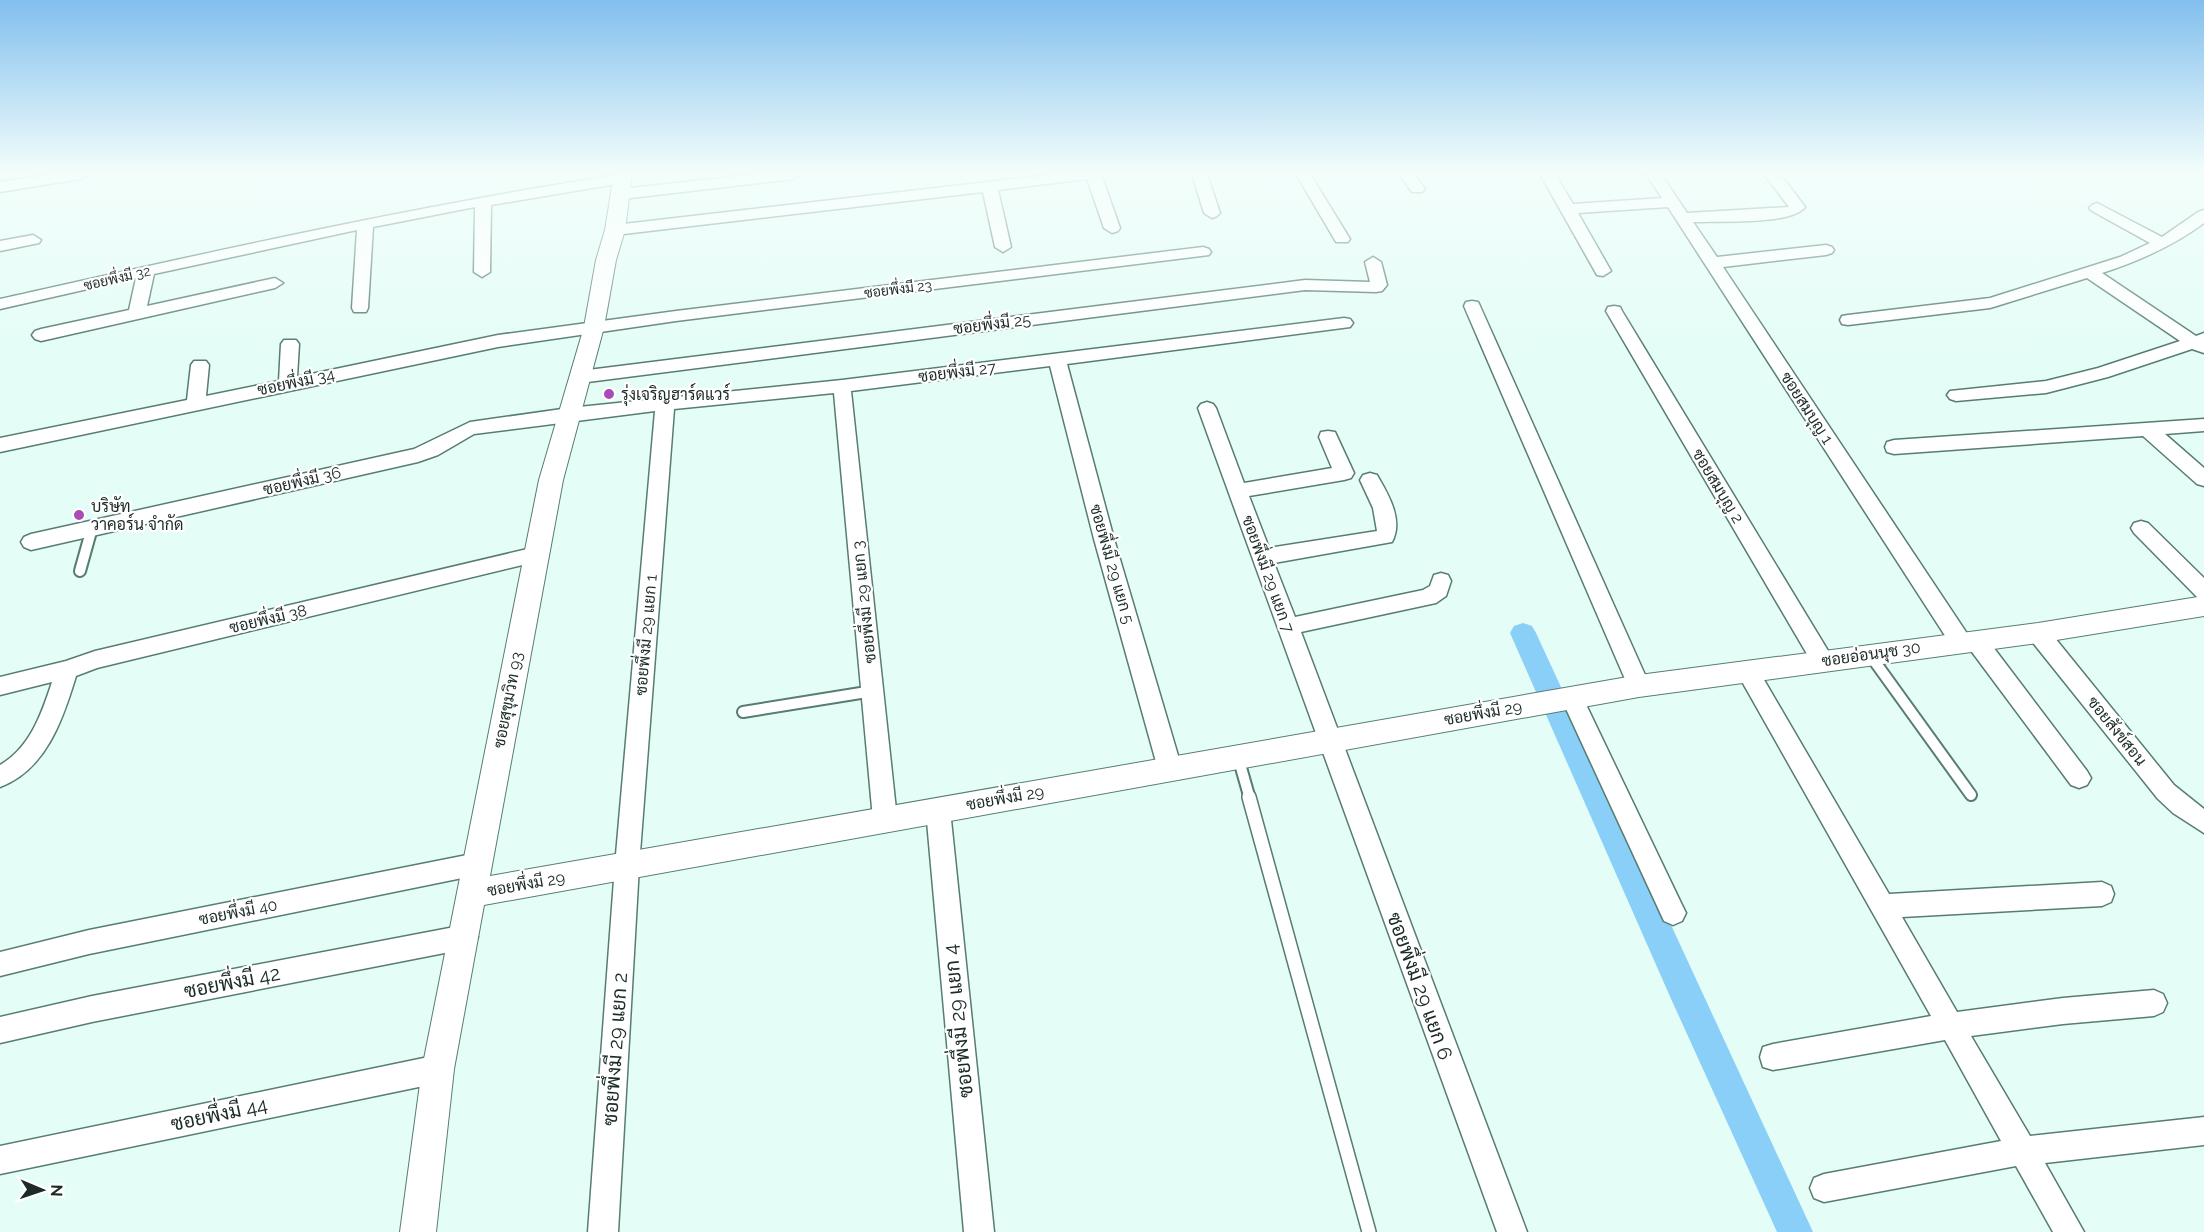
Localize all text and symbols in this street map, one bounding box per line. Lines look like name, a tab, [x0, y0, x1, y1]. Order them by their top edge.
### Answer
street label: ซอยพึ่งมี 32	[81, 259, 152, 293]
street label: ซอยพึ่งมี 23	[863, 273, 933, 301]
street label: ซอยพึ่งมี 25	[951, 305, 1032, 338]
street label: ซอยพึ่งมี 27	[917, 353, 997, 386]
street label: ซอยพึ่งมี 34	[255, 360, 337, 399]
street label: ซอยสมบุญ 1	[1775, 368, 1837, 449]
place label: รุ่งเจริญฮาร์ดแวร์	[621, 382, 730, 406]
marker: รุ่งเจริญฮาร์ดแวร์	[602, 387, 616, 401]
street label: ซอยสมบุญ 2	[1687, 445, 1748, 528]
street label: ซอยพึ่งมี 36	[260, 458, 343, 499]
place label: บริษัท วาคอร์น จำกัด	[91, 496, 183, 534]
street label: ซอยพึ่งมี 29 แยก 5	[1086, 501, 1143, 626]
marker: บริษัท วาคอร์น จำกัด	[72, 508, 86, 522]
street label: ซอยพึ่งมี 29 แยก 7	[1238, 511, 1303, 636]
street label: ซอยพึ่งมี 29 แยก 3	[843, 540, 880, 665]
street label: ซอยพึ่งมี 29 แยก 1	[626, 573, 661, 696]
street label: ซอยพึ่งมี 38	[226, 596, 309, 637]
street label: ซอยอ่อนนุช 30	[1820, 637, 1922, 672]
street label: ซอยสุขุมวิท 93	[489, 650, 529, 750]
street label: ซอยสังข์สอน	[2083, 691, 2153, 769]
street label: ซอยพึ่งมี 29	[1442, 692, 1523, 729]
street label: ซอยพึ่งมี 29	[964, 777, 1045, 814]
street label: ซอยพึ่งมี 29	[485, 863, 566, 900]
street label: ซอยพึ่งมี 40	[196, 890, 279, 929]
street label: ซอยพึ่งมี 29 แยก 6	[1382, 907, 1462, 1063]
street label: ซอยพึ่งมี 29 แยก 4	[933, 943, 978, 1099]
street label: ซอยพึ่งมี 42	[181, 956, 282, 1003]
street label: ซอยพึ่งมี 29 แยก 2	[593, 971, 632, 1126]
street label: ซอยพึ่งมี 44	[167, 1087, 270, 1136]
north arrow	[12, 1160, 72, 1220]
text: N	[47, 1184, 66, 1197]

